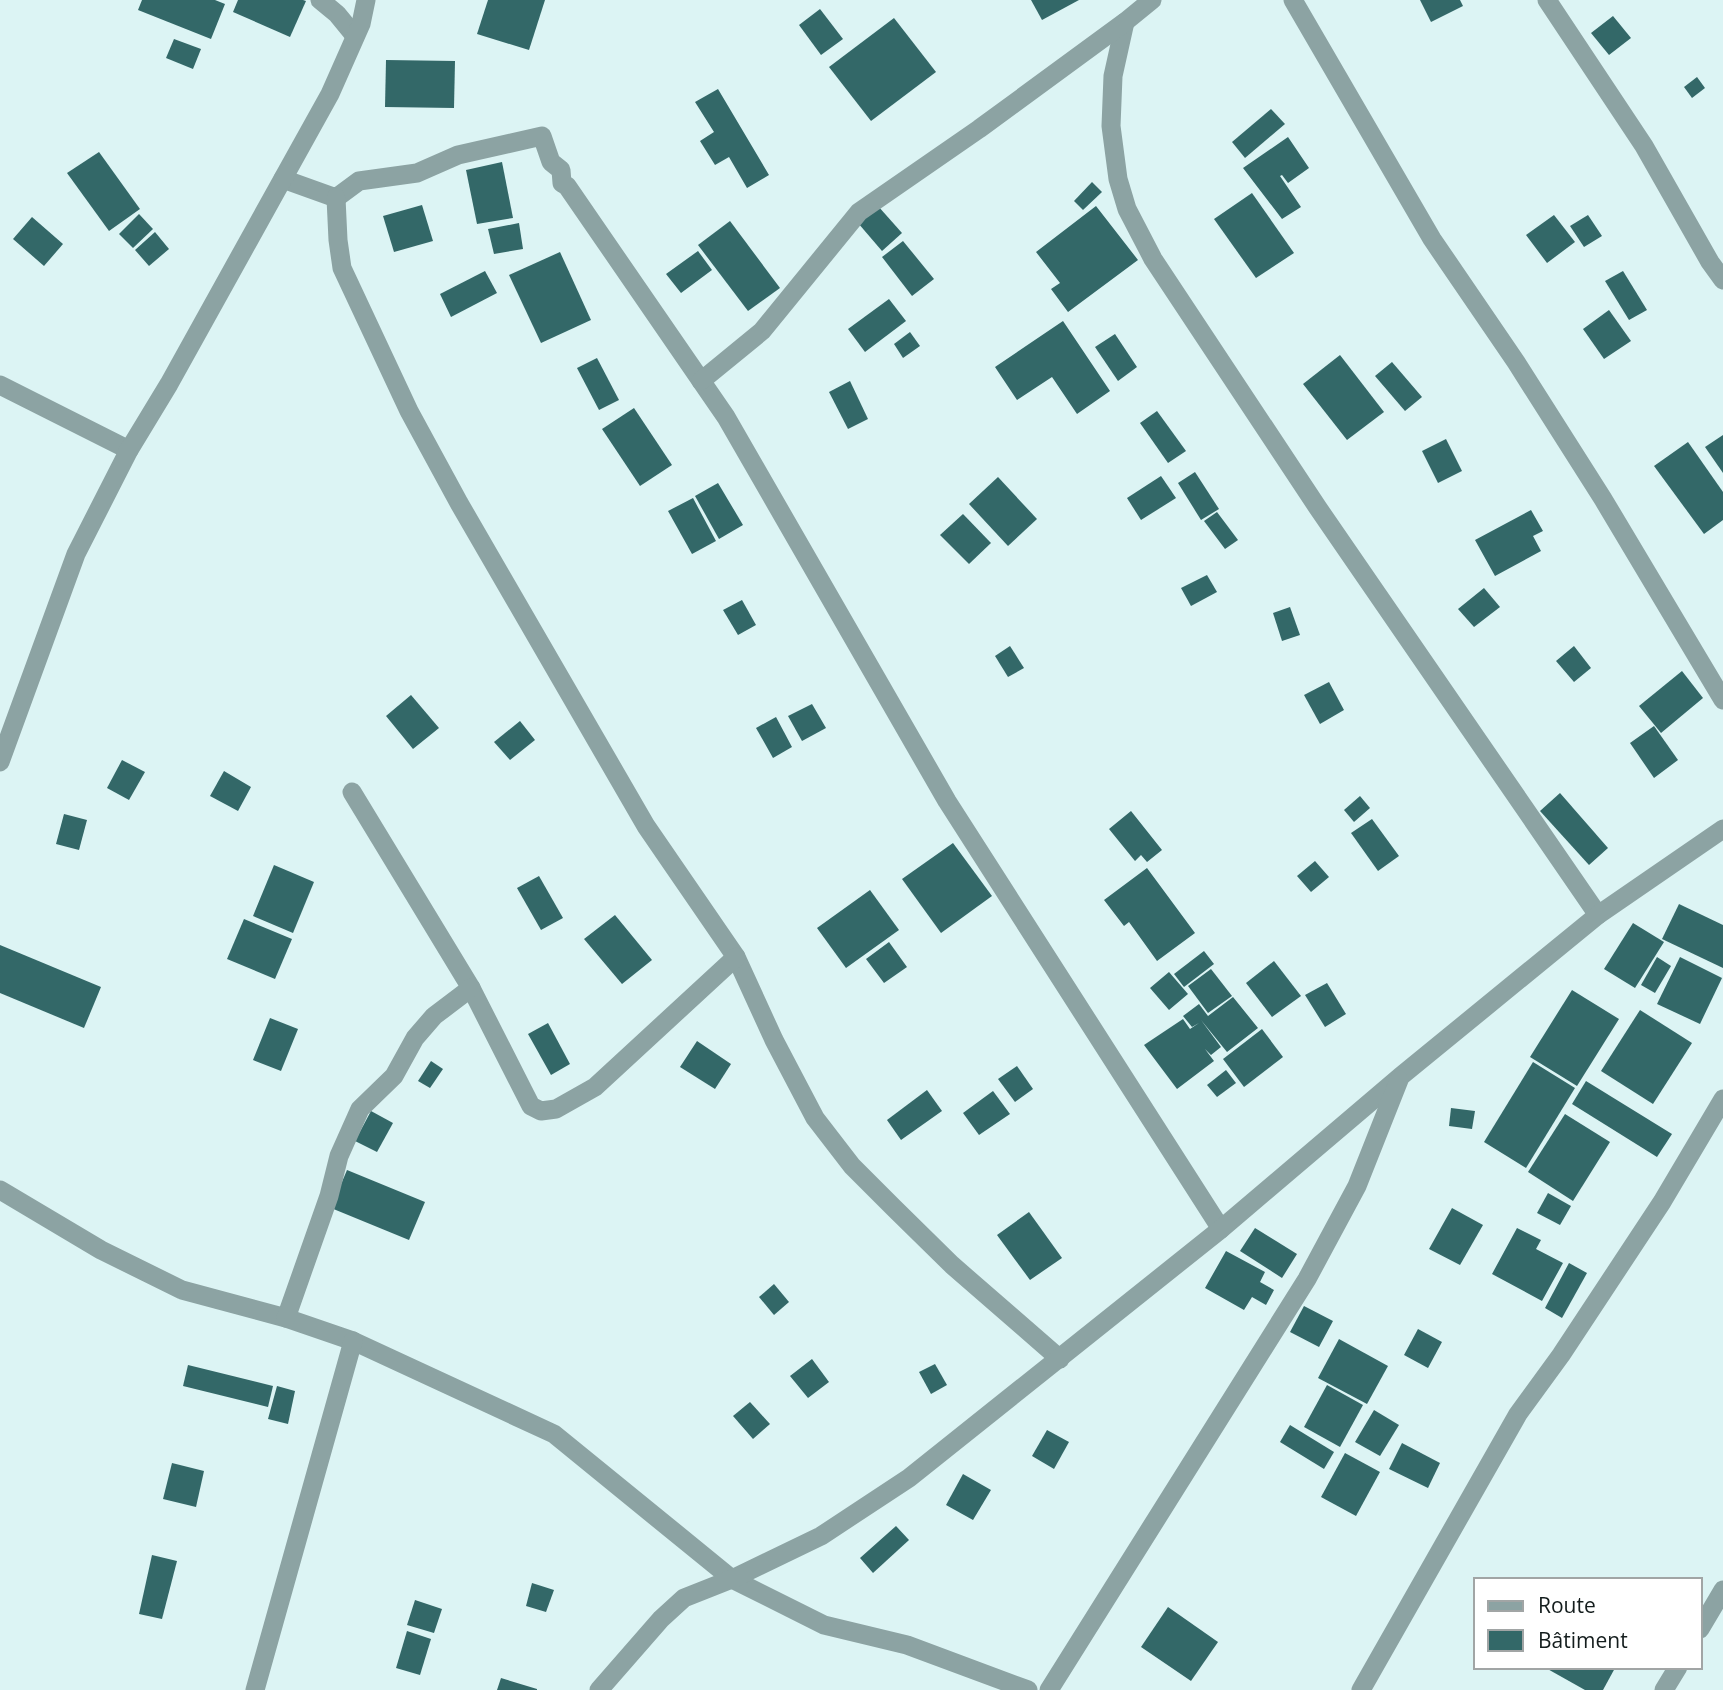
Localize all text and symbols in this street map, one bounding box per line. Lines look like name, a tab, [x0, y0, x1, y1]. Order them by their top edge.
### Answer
legend	[1474, 1578, 1702, 1669]
text: Route	[1538, 1591, 1596, 1619]
text: Bâtiment	[1538, 1626, 1628, 1654]

